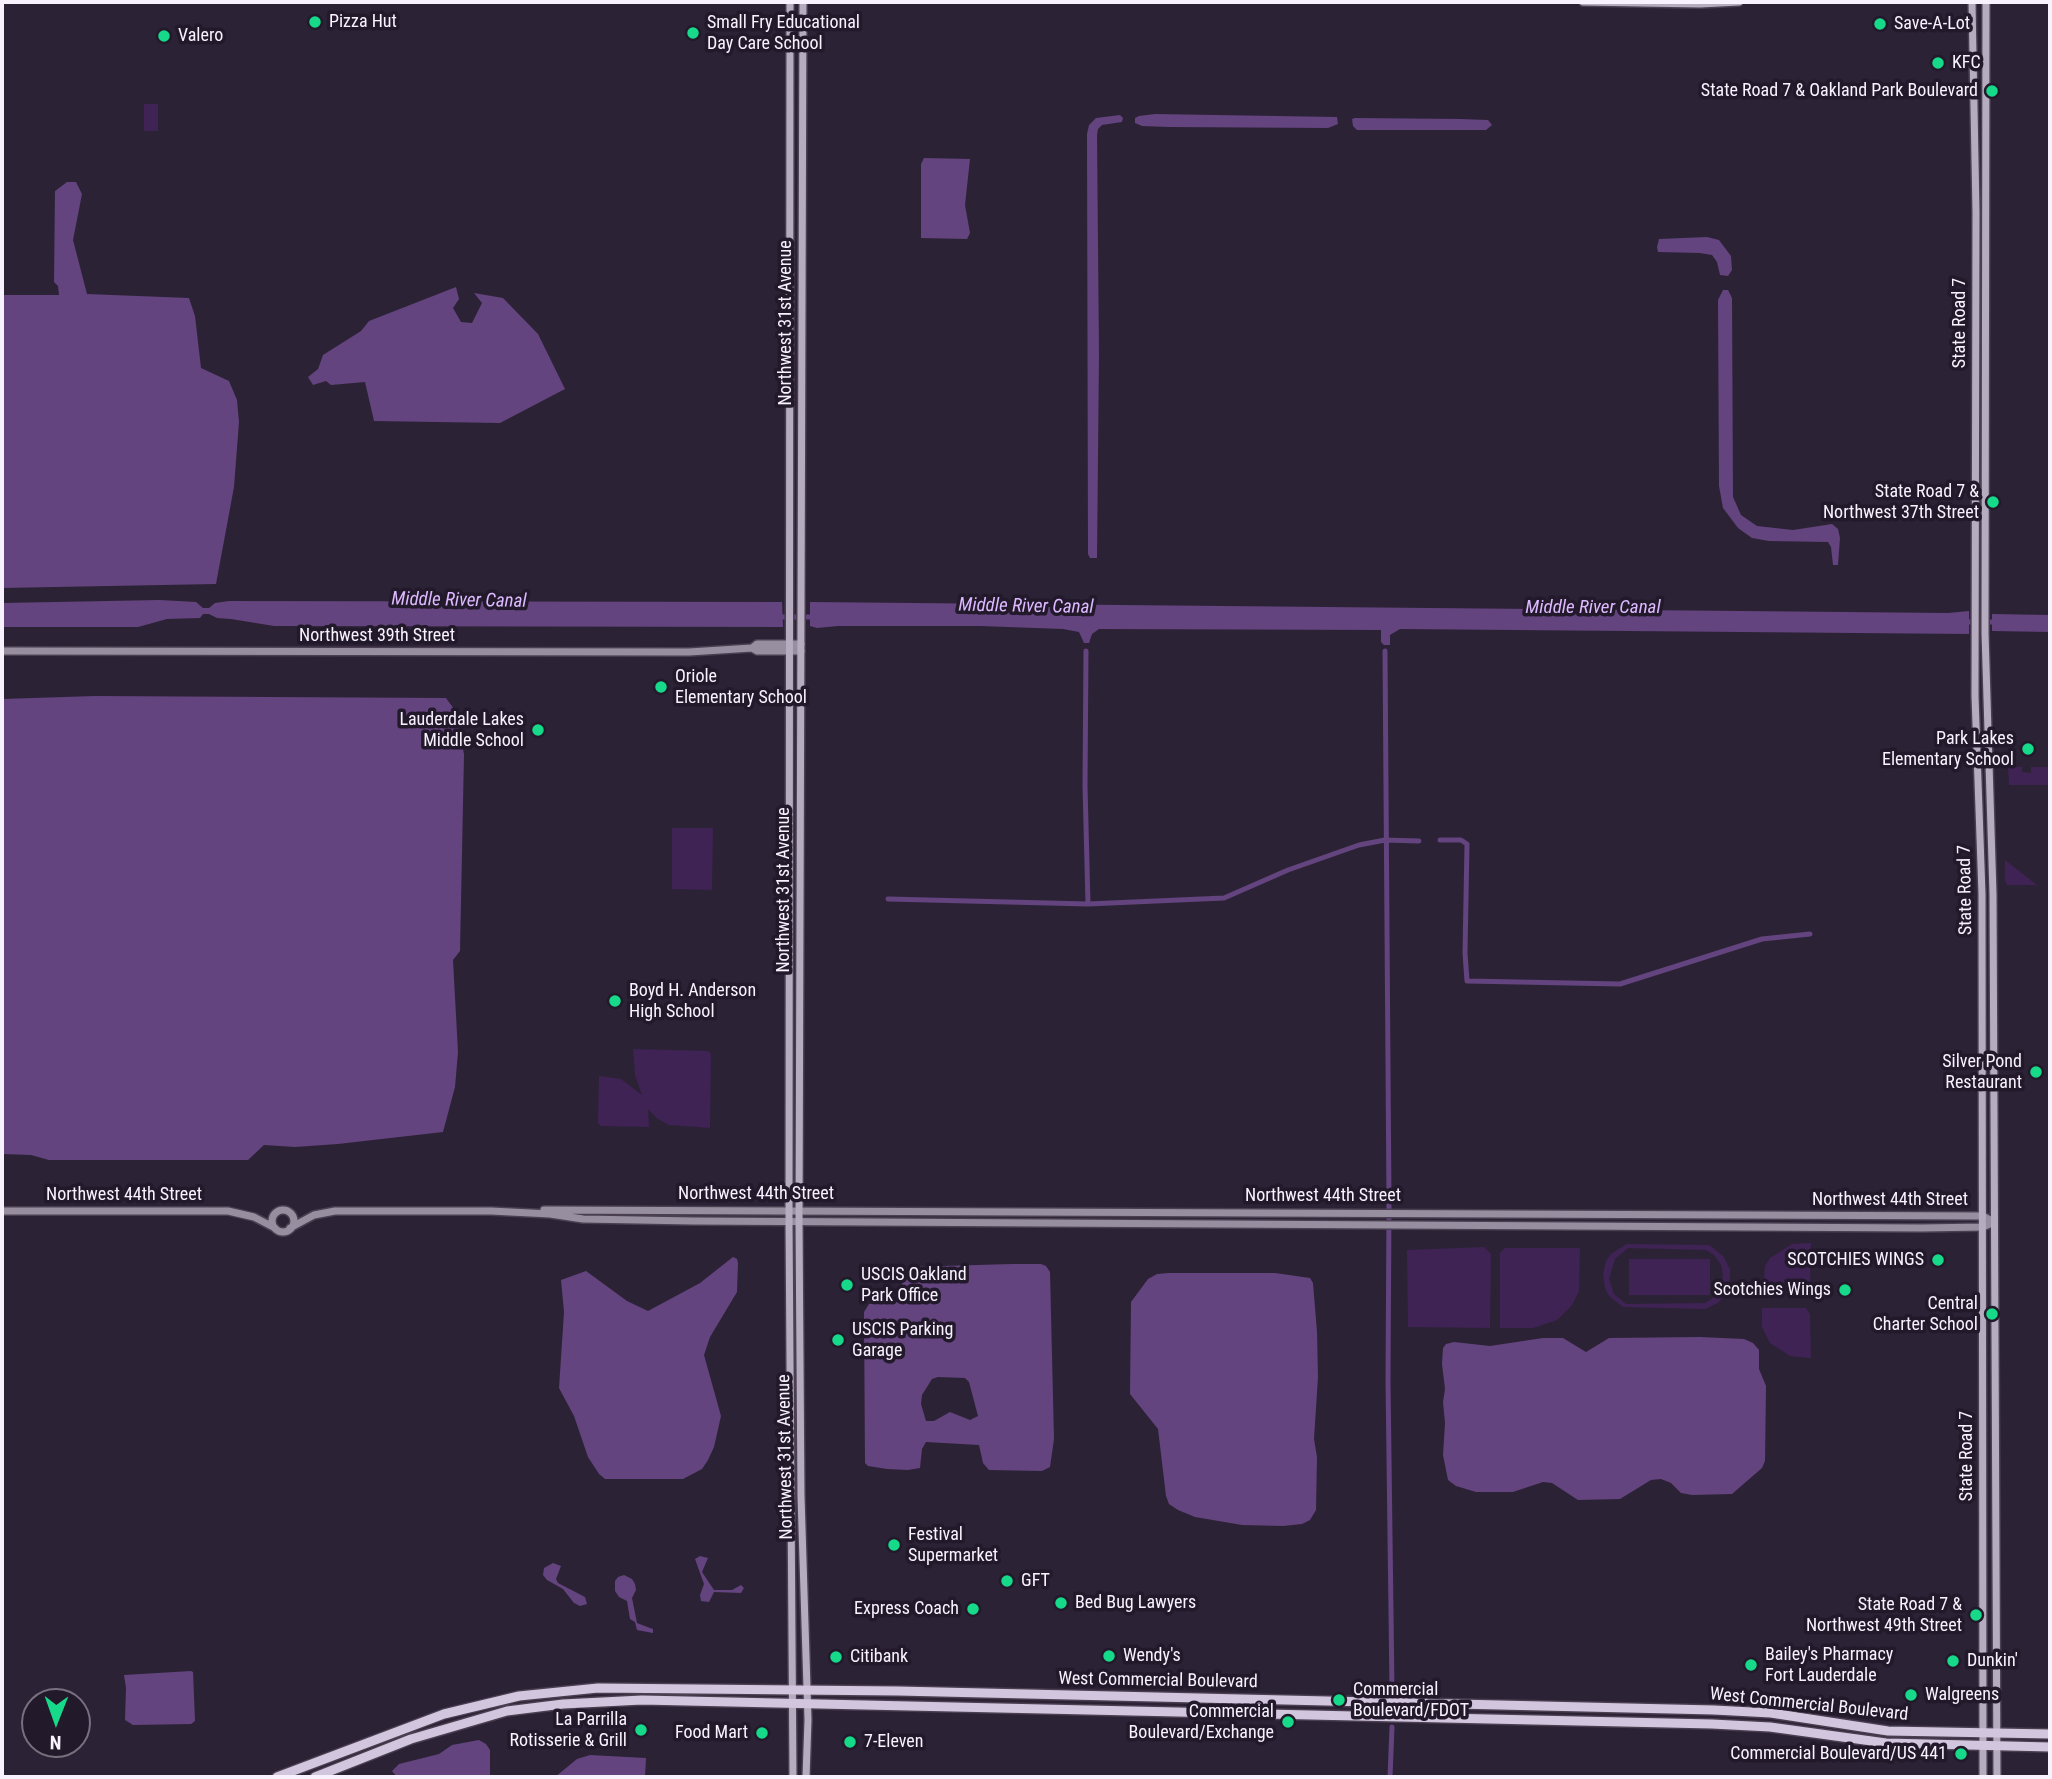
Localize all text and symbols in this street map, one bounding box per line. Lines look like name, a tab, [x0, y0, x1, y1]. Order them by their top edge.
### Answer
place label: Pizza Hut	[329, 11, 397, 33]
place label: Small Fry Educational Day Care School	[707, 12, 860, 54]
place label: Save-A-Lot	[1894, 13, 1970, 35]
marker: Pizza Hut	[307, 14, 323, 30]
marker: Save-A-Lot	[1872, 16, 1888, 32]
place label: Valero	[178, 25, 223, 47]
marker: Small Fry Educational Day Care School	[685, 25, 701, 41]
marker: Valero	[156, 28, 172, 44]
place label: KFC	[1952, 52, 1981, 74]
marker: KFC	[1930, 55, 1946, 71]
place label: State Road 7 & Oakland Park Boulevard	[1701, 80, 1978, 102]
marker: State Road 7 & Oakland Park Boulevard	[1984, 83, 2000, 99]
street label: Northwest 31st Avenue	[775, 240, 797, 406]
street label: State Road 7	[1949, 278, 1971, 368]
place label: State Road 7 & Northwest 37th Street	[1823, 481, 1979, 524]
marker: State Road 7 & Northwest 37th Street	[1985, 494, 2001, 510]
water label: Middle River Canal	[391, 588, 527, 614]
water label: Middle River Canal	[958, 594, 1094, 620]
water label: Middle River Canal	[1525, 597, 1661, 619]
street label: Northwest 39th Street	[299, 625, 455, 647]
place label: Oriole Elementary School	[675, 666, 807, 708]
marker: Oriole Elementary School	[653, 679, 669, 695]
place label: Lauderdale Lakes Middle School	[399, 709, 524, 752]
marker: Lauderdale Lakes Middle School	[530, 722, 546, 738]
place label: Park Lakes Elementary School	[1882, 728, 2014, 770]
marker: Park Lakes Elementary School	[2020, 741, 2036, 757]
street label: Northwest 31st Avenue	[773, 807, 795, 973]
street label: State Road 7	[1954, 845, 1978, 935]
place label: Boyd H. Anderson High School	[629, 980, 756, 1023]
marker: Boyd H. Anderson High School	[607, 993, 623, 1009]
place label: Silver Pond Restaurant	[1942, 1051, 2022, 1094]
marker: Silver Pond Restaurant	[2028, 1064, 2044, 1080]
street label: Northwest 44th Street	[678, 1183, 834, 1205]
street label: Northwest 44th Street	[46, 1184, 202, 1206]
street label: Northwest 44th Street	[1245, 1185, 1401, 1207]
street label: Northwest 44th Street	[1812, 1189, 1968, 1211]
place label: SCOTCHIES WINGS	[1787, 1249, 1924, 1271]
marker: SCOTCHIES WINGS	[1930, 1252, 1946, 1268]
place label: USCIS Oakland Park Office	[861, 1264, 967, 1306]
marker: USCIS Oakland Park Office	[839, 1277, 855, 1293]
place label: Scotchies Wings	[1713, 1279, 1831, 1301]
marker: Scotchies Wings	[1837, 1282, 1853, 1298]
place label: Central Charter School	[1873, 1293, 1978, 1336]
marker: Central Charter School	[1984, 1306, 2000, 1322]
place label: USCIS Parking Garage	[852, 1319, 953, 1362]
marker: USCIS Parking Garage	[830, 1332, 846, 1348]
street label: Northwest 31st Avenue	[774, 1374, 798, 1540]
street label: State Road 7	[1956, 1411, 1978, 1501]
place label: Festival Supermarket	[908, 1524, 998, 1566]
marker: Festival Supermarket	[886, 1537, 902, 1553]
place label: GFT	[1021, 1570, 1050, 1592]
marker: GFT	[999, 1573, 1015, 1589]
place label: Bed Bug Lawyers	[1075, 1592, 1196, 1614]
place label: State Road 7 & Northwest 49th Street	[1806, 1594, 1962, 1636]
marker: Bed Bug Lawyers	[1053, 1595, 1069, 1611]
place label: Express Coach	[854, 1598, 959, 1620]
marker: Express Coach	[965, 1601, 981, 1617]
marker: State Road 7 & Northwest 49th Street	[1968, 1607, 1984, 1623]
place label: Bailey's Pharmacy Fort Lauderdale	[1765, 1644, 1893, 1686]
place label: Wendy's	[1123, 1645, 1181, 1667]
place label: Citibank	[850, 1646, 908, 1668]
marker: Wendy's	[1101, 1648, 1117, 1664]
marker: Citibank	[828, 1649, 844, 1665]
place label: Dunkin'	[1967, 1650, 2018, 1672]
marker: Dunkin'	[1945, 1653, 1961, 1669]
marker: Bailey's Pharmacy Fort Lauderdale	[1743, 1657, 1759, 1673]
street label: West Commercial Boulevard	[1058, 1668, 1258, 1694]
place label: Commercial Boulevard/FDOT	[1353, 1679, 1469, 1722]
street label: West Commercial Boulevard	[1709, 1684, 1909, 1726]
place label: Walgreens	[1925, 1684, 1999, 1706]
marker: Walgreens	[1903, 1687, 1919, 1703]
north arrow	[21, 1688, 91, 1758]
marker: Commercial Boulevard/FDOT	[1331, 1692, 1347, 1708]
place label: Commercial Boulevard/Exchange	[1129, 1701, 1274, 1744]
place label: La Parrilla Rotisserie & Grill	[509, 1709, 627, 1752]
marker: Commercial Boulevard/Exchange	[1280, 1714, 1296, 1730]
marker: La Parrilla Rotisserie & Grill	[633, 1722, 649, 1738]
place label: Food Mart	[675, 1722, 748, 1744]
marker: Food Mart	[754, 1725, 770, 1741]
text: N	[50, 1731, 62, 1754]
place label: 7-Eleven	[864, 1731, 923, 1753]
marker: 7-Eleven	[842, 1734, 858, 1750]
place label: Commercial Boulevard/US 441	[1730, 1743, 1947, 1765]
marker: Commercial Boulevard/US 441	[1953, 1746, 1969, 1762]

